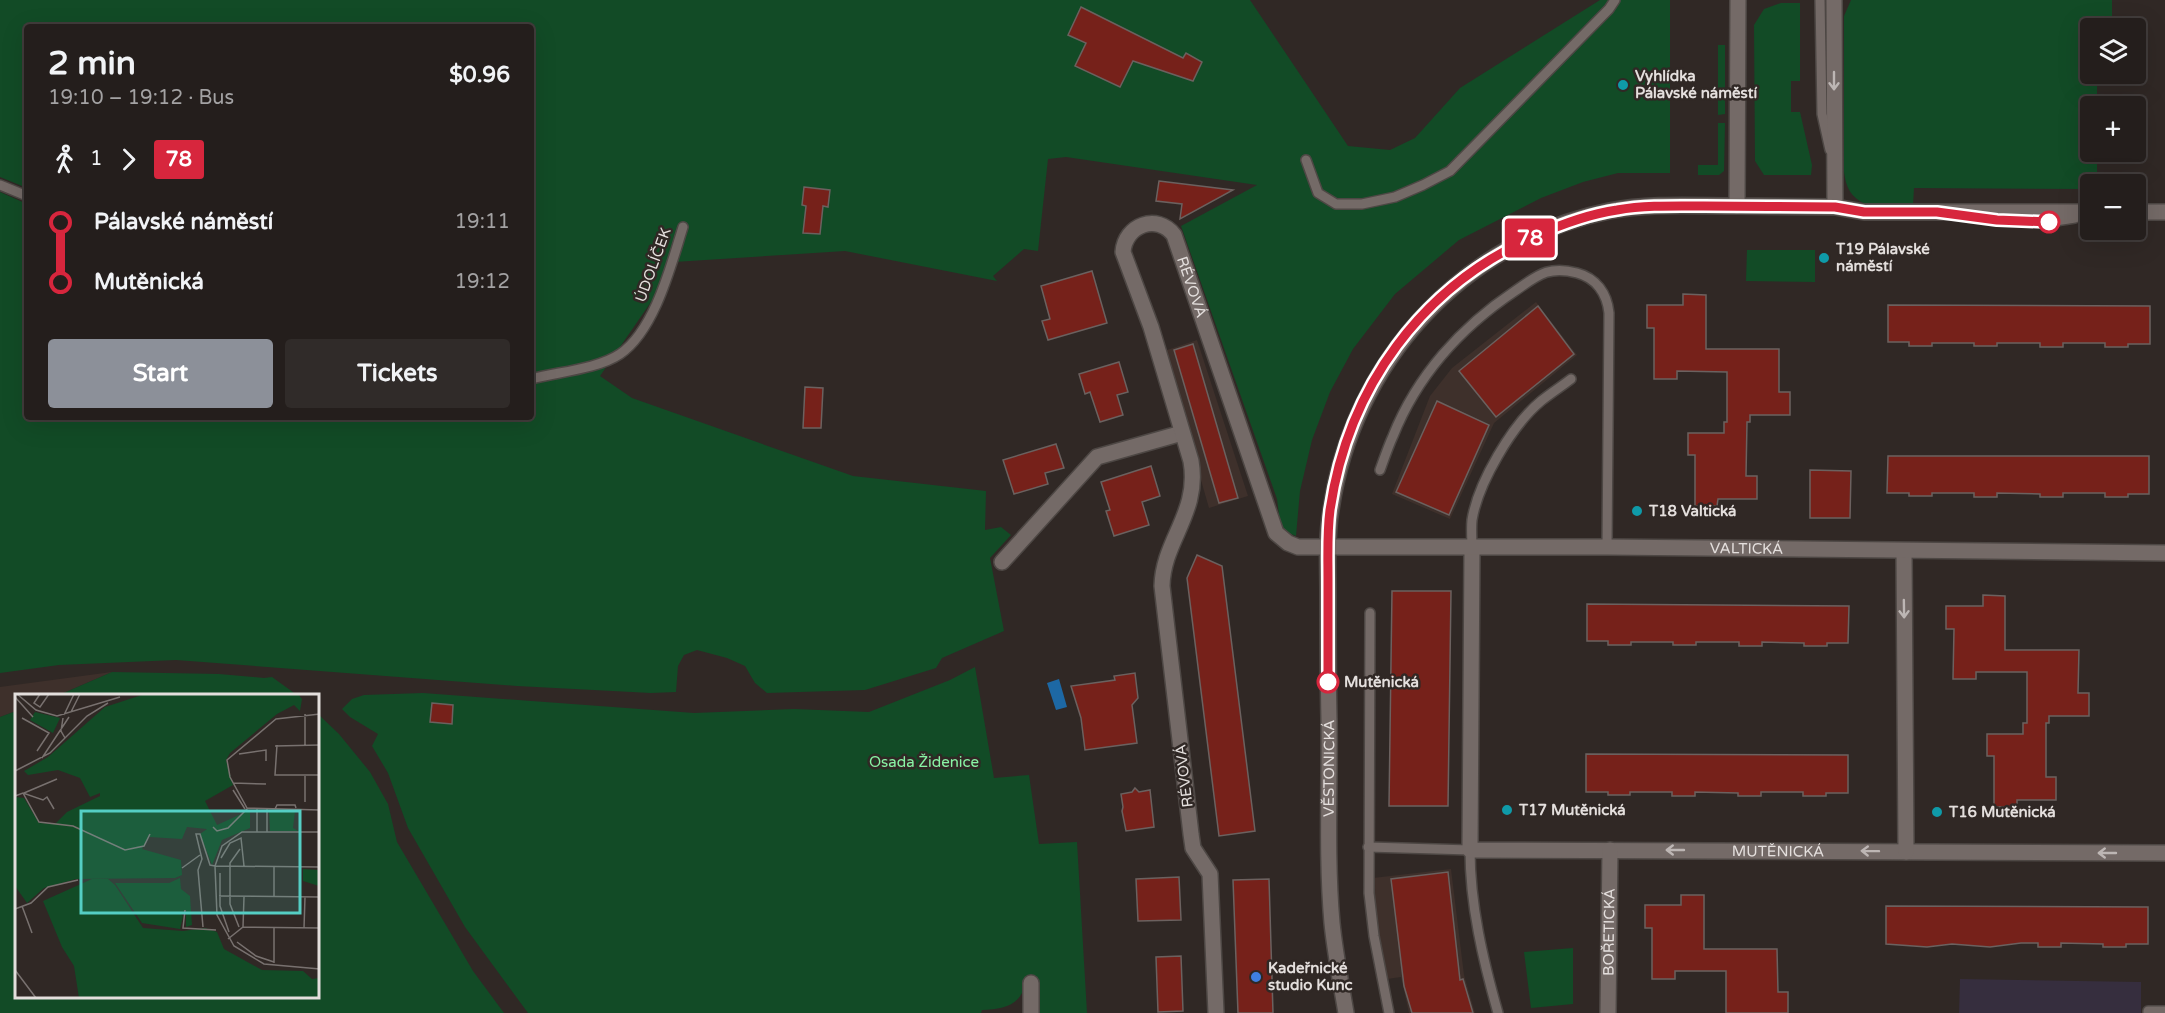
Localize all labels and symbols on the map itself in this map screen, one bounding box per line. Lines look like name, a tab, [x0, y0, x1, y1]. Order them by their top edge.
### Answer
place label: Vyhlídka Pálavské náměstí	[1635, 67, 1757, 102]
one-way arrow	[1828, 70, 1840, 90]
marker: Vyhlídka Pálavské náměstí	[1616, 78, 1630, 92]
unlabelled marker	[2038, 211, 2060, 233]
line badge: 78	[1503, 218, 1557, 258]
street label: ÚDOLÍČEK	[631, 225, 675, 305]
place label: T19 Pálavské náměstí	[1835, 240, 1930, 275]
marker: T19 Pálavské náměstí	[1817, 251, 1831, 265]
street label: RÉVOVÁ	[1173, 254, 1211, 320]
place label: T18 Valtická	[1648, 502, 1737, 520]
marker: T18 Valtická	[1630, 504, 1644, 518]
street label: VALTICKÁ	[1710, 539, 1783, 558]
one-way arrow	[1898, 599, 1910, 619]
marker: Mutěnická	[1317, 671, 1339, 693]
place label: Mutěnická	[1344, 673, 1419, 691]
inset map	[15, 694, 320, 998]
street label: VĚSTONICKÁ	[1320, 719, 1338, 817]
street label: RÉVOVÁ	[1171, 743, 1197, 809]
park label: Osada Židenice	[869, 753, 979, 771]
place label: T17 Mutěnická	[1518, 801, 1626, 819]
marker: T17 Mutěnická	[1500, 803, 1514, 817]
place label: T16 Mutěnická	[1948, 803, 2056, 821]
marker: T16 Mutěnická	[1930, 805, 1944, 819]
street label: MUTĚNICKÁ	[1732, 842, 1824, 861]
one-way arrow	[1665, 844, 1685, 856]
one-way arrow	[1860, 845, 1880, 857]
one-way arrow	[2097, 847, 2117, 859]
street label: BOŘETICKÁ	[1599, 888, 1619, 976]
place label: Kadeřnické studio Kunc	[1268, 959, 1353, 994]
marker: Kadeřnické studio Kunc	[1249, 970, 1263, 984]

